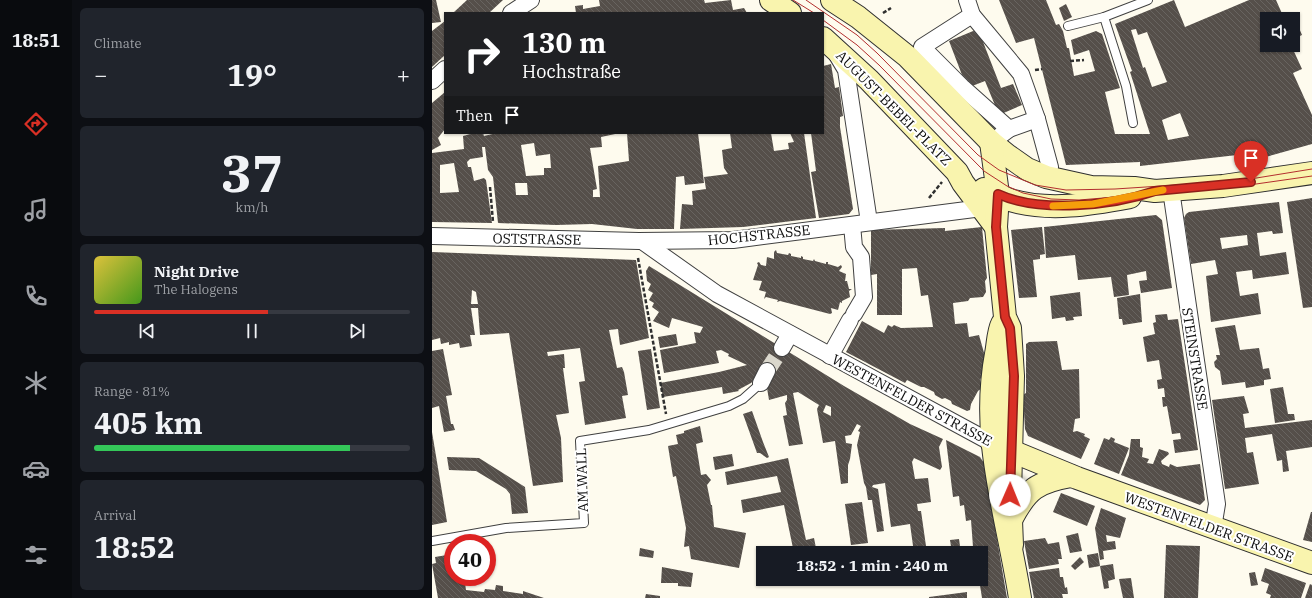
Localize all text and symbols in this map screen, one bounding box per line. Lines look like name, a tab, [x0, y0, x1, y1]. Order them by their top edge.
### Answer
map controls	[1260, 12, 1300, 52]
button: sound	[1260, 12, 1300, 52]
text: 130 m	[522, 24, 606, 61]
icon: right	[456, 28, 508, 80]
text: 18:51	[12, 29, 60, 52]
text: Climate	[94, 35, 141, 52]
street label: AUGUST-BEBEL-PLATZ	[832, 46, 956, 170]
text: 19°	[227, 55, 277, 94]
text: −	[94, 60, 107, 89]
text: +	[397, 60, 410, 89]
text: Hochstraße	[522, 60, 621, 83]
icon: arrive	[501, 104, 523, 126]
text: Then	[456, 106, 493, 125]
icon: directions	[22, 110, 50, 138]
text: 37	[221, 139, 283, 206]
pin	[1234, 141, 1268, 182]
icon: arrive	[1240, 147, 1262, 169]
icon: music	[22, 196, 50, 224]
text: km/h	[236, 199, 268, 216]
street label: HOCHSTRASSE	[707, 221, 811, 249]
street label: OSTSTRASSE	[492, 229, 582, 249]
text: Night Drive	[154, 262, 239, 281]
text: The Halogens	[154, 281, 238, 298]
icon: phone	[22, 282, 50, 310]
street label: STEINSTRASSE	[1178, 306, 1212, 412]
icon: previous	[136, 320, 158, 342]
icon: pause	[241, 320, 263, 342]
icon: next	[346, 320, 368, 342]
street label: WESTENFELDER STRASSE	[829, 350, 995, 450]
icon: climate	[22, 369, 50, 397]
text: Range · 81%	[94, 383, 170, 400]
text: 405 km	[94, 403, 203, 442]
street label: AM WALL	[572, 448, 592, 512]
icon: car	[22, 455, 50, 483]
position arrow	[989, 474, 1031, 516]
street label: WESTENFELDER STRASSE	[1122, 488, 1296, 566]
text: Arrival	[94, 507, 136, 524]
text: 18:52	[94, 527, 175, 566]
speed limit sign: 40	[444, 534, 496, 586]
icon: filters	[22, 541, 50, 569]
text: 18:52 · 1 min · 240 m	[796, 556, 948, 575]

